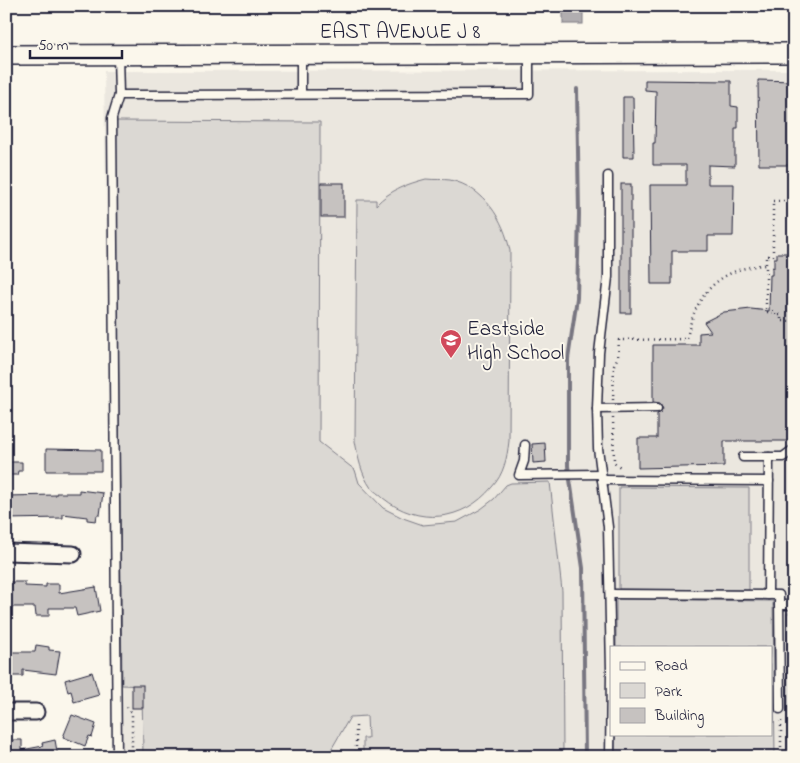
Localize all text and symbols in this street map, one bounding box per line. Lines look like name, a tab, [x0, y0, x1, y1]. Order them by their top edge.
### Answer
street label: EAST AVENUE J 8	[320, 18, 480, 48]
scale bar	[30, 28, 122, 60]
text: 50 m	[38, 35, 69, 57]
place label: Eastside High School	[467, 315, 564, 371]
school or university icon: Eastside High School	[439, 328, 463, 359]
legend	[610, 646, 772, 736]
text: Road	[655, 655, 688, 677]
text: Park	[655, 681, 683, 703]
text: Building	[654, 705, 704, 728]

